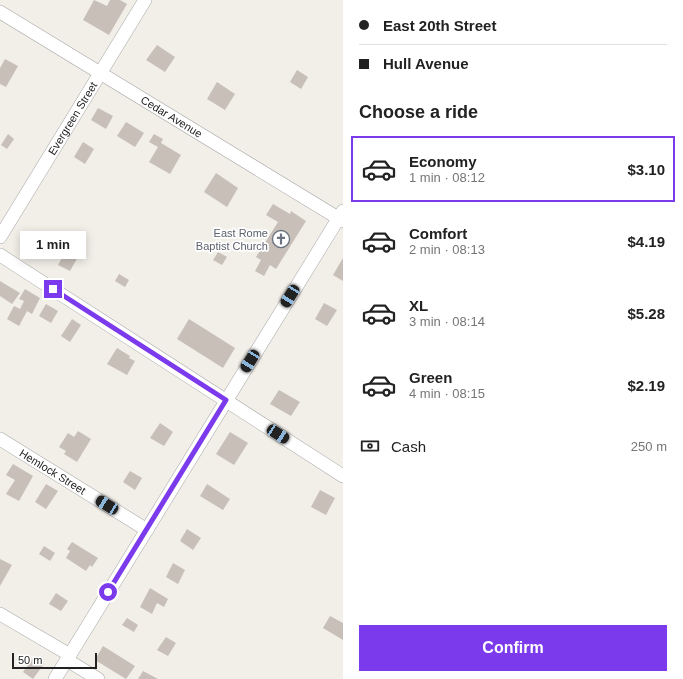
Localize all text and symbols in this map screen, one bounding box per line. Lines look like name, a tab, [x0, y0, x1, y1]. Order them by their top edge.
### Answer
text: East 20th Street	[383, 17, 496, 34]
text: Hull Avenue	[383, 55, 469, 72]
street label: Evergreen Street	[46, 80, 99, 157]
street label: Cedar Avenue	[139, 93, 204, 140]
text: Choose a ride	[359, 102, 478, 122]
icon: car	[361, 151, 397, 187]
text: Economy	[409, 153, 477, 170]
text: $3.10	[627, 161, 665, 178]
text: 1 min · 08:12	[409, 170, 485, 185]
icon: car	[361, 223, 397, 259]
text: Comfort	[409, 225, 467, 242]
place label: East Rome Baptist Church	[196, 227, 268, 252]
church icon: East Rome Baptist Church	[271, 229, 291, 249]
callout: 1 min	[20, 231, 86, 259]
text: $4.19	[627, 233, 665, 250]
text: 1 min	[36, 237, 70, 252]
text: 2 min · 08:13	[409, 242, 485, 257]
route end	[44, 280, 62, 298]
car	[279, 283, 301, 309]
icon: car	[361, 295, 397, 331]
text: XL	[409, 297, 428, 314]
text: $5.28	[627, 305, 665, 322]
text: 3 min · 08:14	[409, 314, 485, 329]
car	[239, 348, 261, 374]
icon: car	[361, 367, 397, 403]
text: Green	[409, 369, 452, 386]
text: $2.19	[627, 377, 665, 394]
text: 4 min · 08:15	[409, 386, 485, 401]
car	[265, 422, 291, 446]
icon: cash	[359, 435, 381, 457]
text: Cash	[391, 438, 426, 455]
text: 250 m	[631, 439, 667, 454]
street label: Hemlock Street	[18, 447, 88, 497]
car	[94, 494, 120, 516]
route start	[99, 583, 117, 601]
button: Confirm	[359, 625, 667, 671]
scale bar	[12, 651, 97, 670]
text: 50 m	[18, 654, 42, 666]

